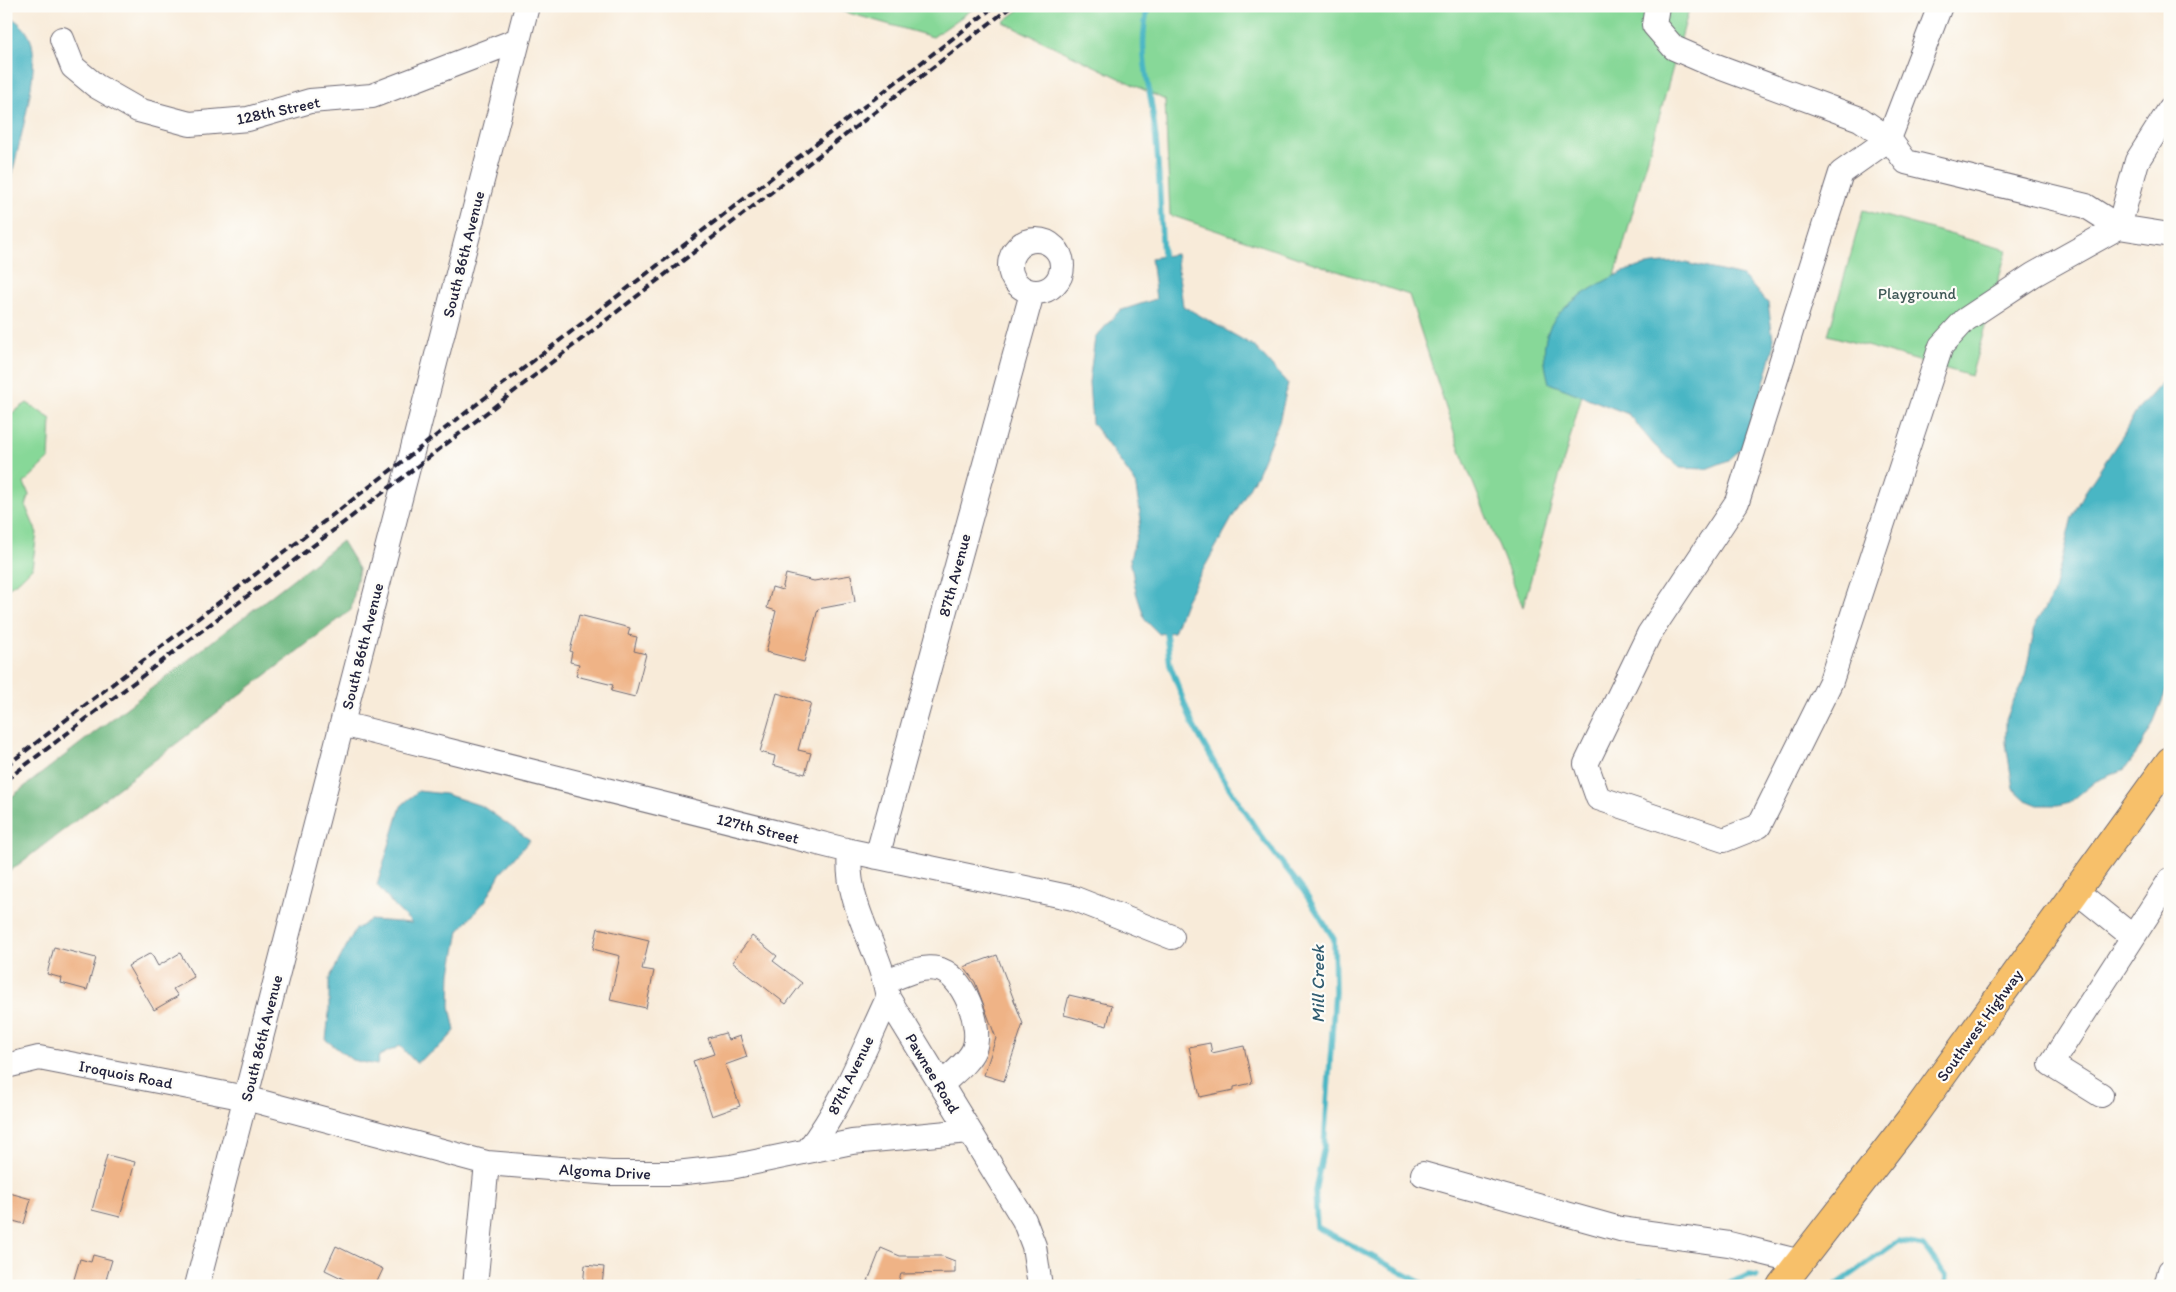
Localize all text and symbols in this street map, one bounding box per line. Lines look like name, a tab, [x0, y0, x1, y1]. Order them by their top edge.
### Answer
street label: 128th Street	[235, 92, 322, 129]
street label: South 86th Avenue	[439, 188, 488, 319]
park label: Playground	[1878, 284, 1956, 303]
street label: 87th Avenue	[934, 531, 975, 619]
street label: South 86th Avenue	[338, 580, 387, 711]
street label: 127th Street	[715, 809, 801, 848]
water label: Mill Creek	[1307, 943, 1329, 1023]
street label: Southwest Highway	[1932, 965, 2027, 1085]
street label: South 86th Avenue	[237, 972, 286, 1103]
street label: Pawnee Road	[901, 1030, 964, 1117]
street label: 87th Avenue	[823, 1032, 878, 1118]
street label: Iroquois Road	[77, 1056, 175, 1093]
street label: Algoma Drive	[558, 1160, 651, 1183]

